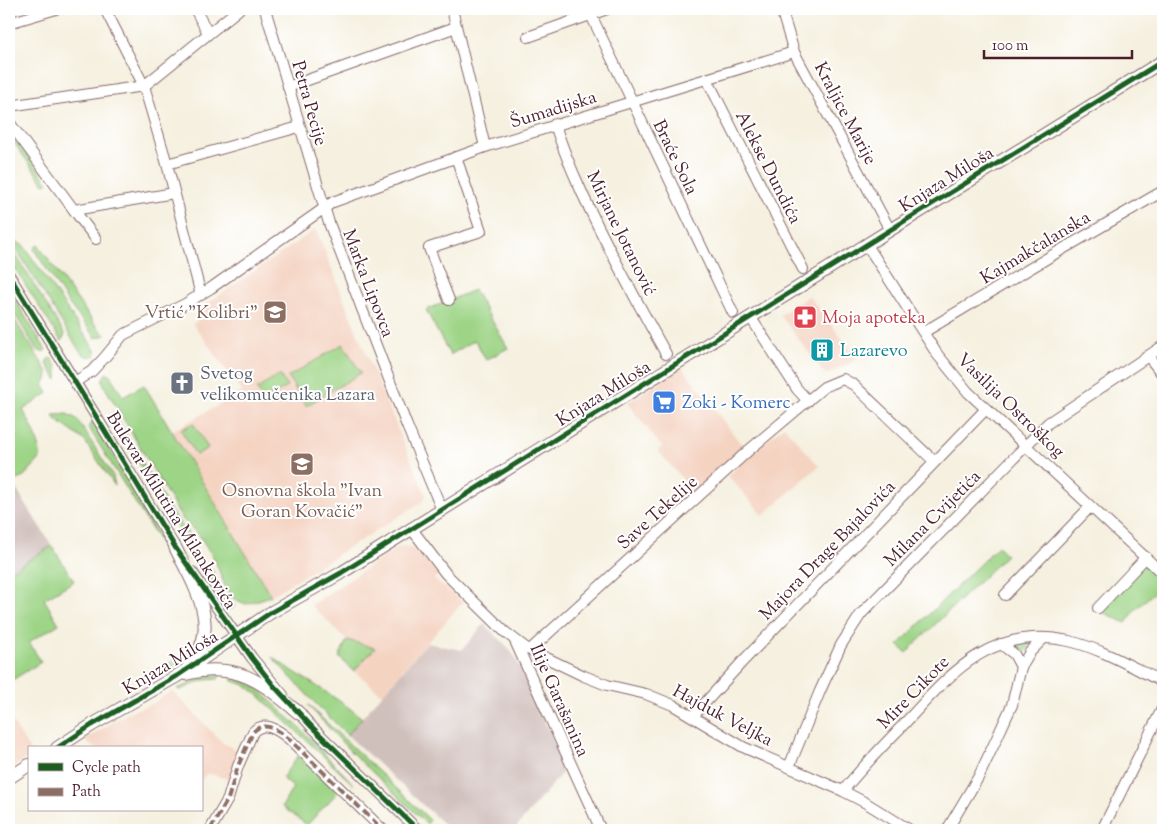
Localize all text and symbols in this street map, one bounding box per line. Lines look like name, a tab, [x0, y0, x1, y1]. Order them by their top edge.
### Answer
scale bar	[984, 28, 1132, 60]
text: 100 m	[992, 36, 1029, 57]
street label: Petra Pecije	[284, 58, 333, 149]
street label: Kraljice Marije	[806, 58, 882, 170]
street label: Šumadijska	[507, 85, 600, 136]
street label: Alekse Dundića	[728, 107, 807, 229]
street label: Braće Sola	[645, 116, 703, 200]
street label: Knjaza Miloša	[895, 141, 999, 220]
street label: Mirjane Jotanović	[579, 167, 662, 301]
street label: Kajmakčalanska	[976, 206, 1096, 292]
street label: Marka Lipovca	[335, 226, 400, 341]
school or university icon: Vrtić "Kolibri"	[262, 299, 288, 325]
place label: Vrtić "Kolibri"	[145, 301, 258, 327]
pharmacy icon: Moja apoteka	[792, 304, 818, 330]
place label: Moja apoteka	[822, 306, 926, 332]
building icon: Lazarevo	[809, 337, 835, 363]
place label: Lazarevo	[840, 339, 908, 365]
street label: Vasilija Ostroškog	[950, 348, 1070, 465]
street label: Knjaza Miloša	[552, 355, 656, 434]
place label: Svetog velikomučenika Lazara	[200, 362, 375, 409]
church icon: Svetog velikomučenika Lazara	[169, 370, 195, 396]
supermarket icon: Zoki - Komerc	[651, 389, 677, 415]
place label: Zoki - Komerc	[682, 391, 791, 417]
street label: Bulevar Milutina Milankovića	[99, 407, 242, 615]
school or university icon: Osnovna škola "Ivan Goran Kovačić"	[289, 451, 315, 477]
street label: Milana Cvijetića	[879, 465, 988, 574]
street label: Save Tekelije	[612, 470, 704, 557]
street label: Majora Drage Bajalovića	[754, 475, 902, 627]
place label: Osnovna škola "Ivan Goran Kovačić"	[222, 479, 383, 526]
street label: Knjaza Miloša	[118, 625, 224, 702]
street label: Ilije Garašanina	[522, 640, 595, 761]
street label: Mire Cikote	[873, 651, 956, 736]
street label: Hajduk Veljka	[667, 679, 777, 754]
legend	[28, 746, 202, 812]
text: Cycle path	[72, 758, 141, 779]
text: Path	[72, 782, 101, 803]

